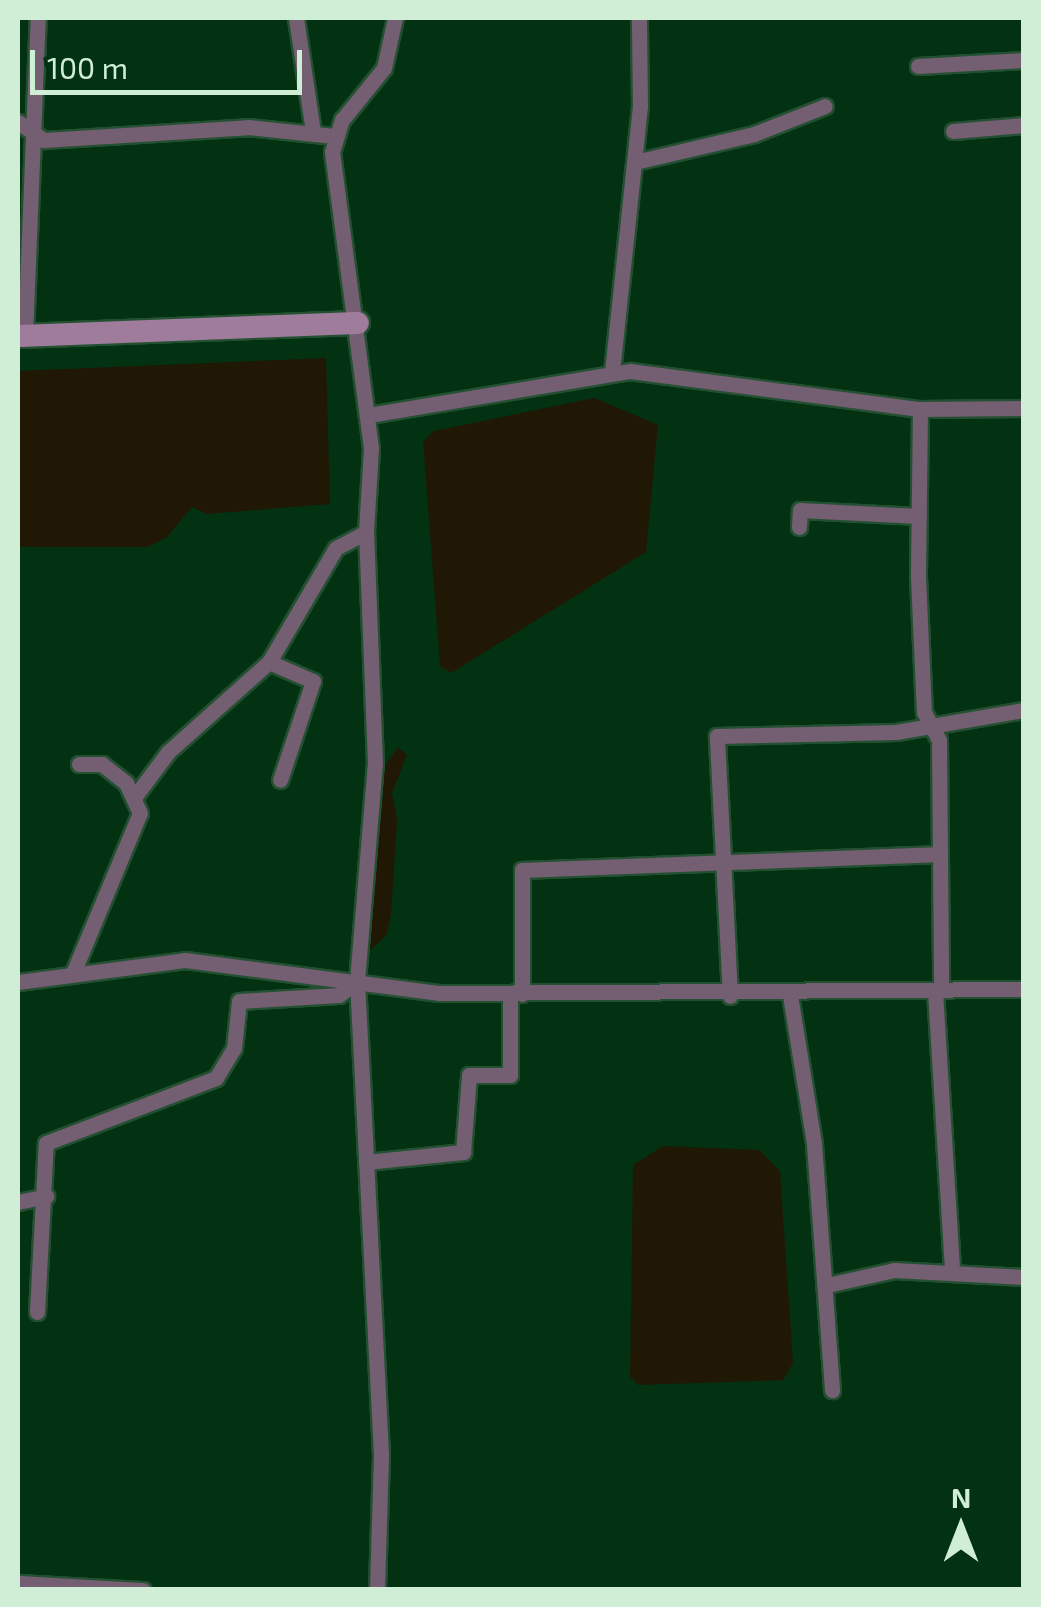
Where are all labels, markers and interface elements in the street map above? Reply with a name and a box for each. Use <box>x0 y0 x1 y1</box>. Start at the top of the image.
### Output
scale bar <box>35 30 308 92</box>
text: 100 m <box>47 49 128 85</box>
north arrow <box>911 1477 1011 1577</box>
text: N <box>951 1480 971 1514</box>

